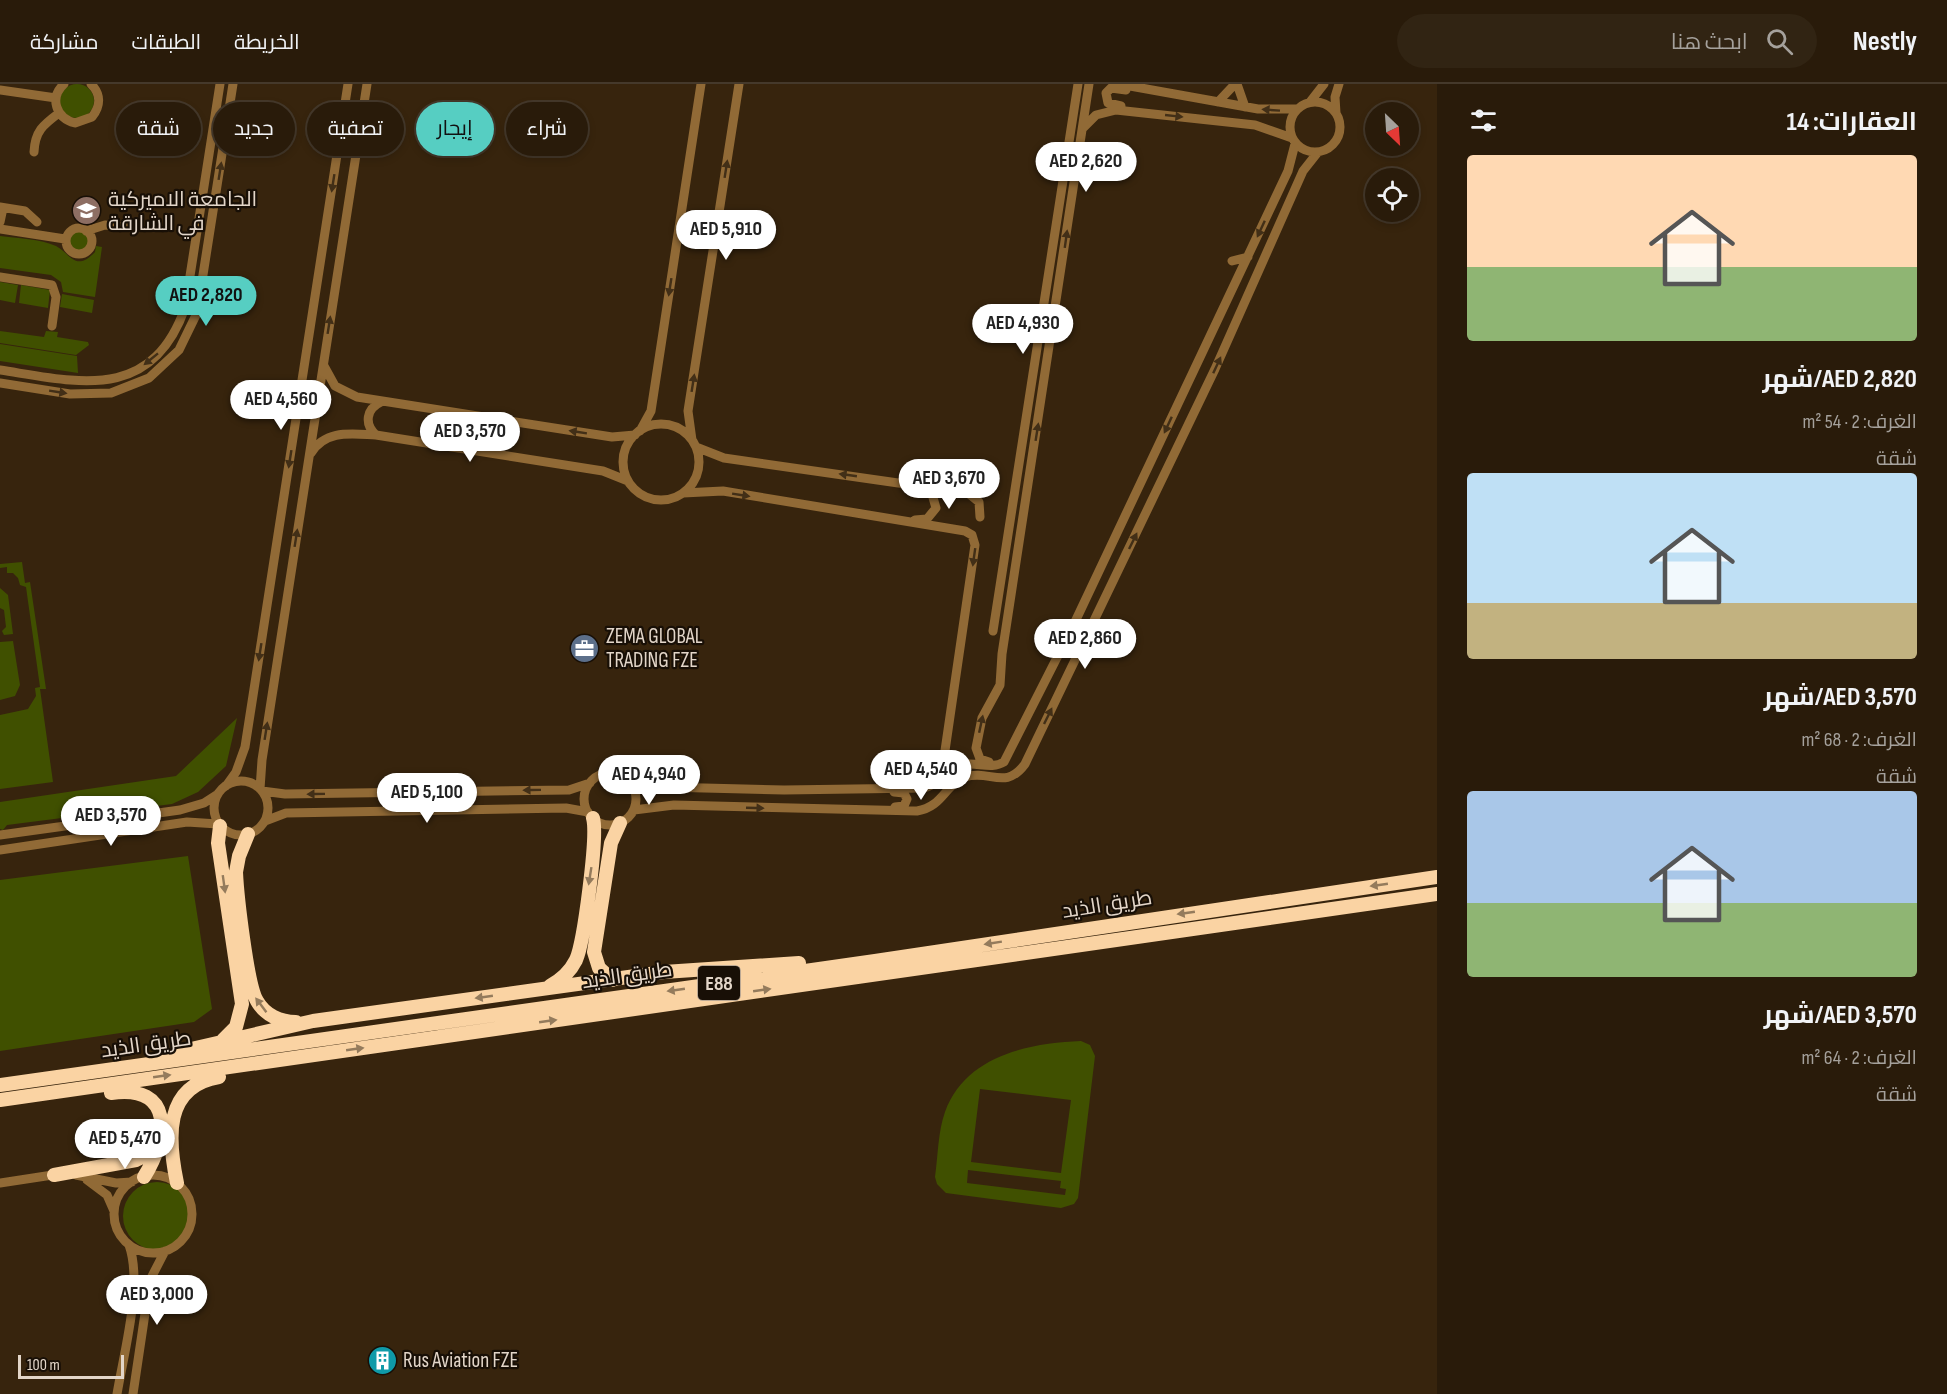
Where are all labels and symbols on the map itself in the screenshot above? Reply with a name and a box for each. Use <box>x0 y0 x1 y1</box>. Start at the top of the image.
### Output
north arrow <box>1365 102 1419 156</box>
one-way arrow <box>1261 105 1280 115</box>
one-way arrow <box>1165 112 1184 121</box>
pin: AED 2,620 <box>1017 142 1155 193</box>
one-way arrow <box>722 160 731 179</box>
one-way arrow <box>215 161 224 180</box>
one-way arrow <box>328 174 337 193</box>
place label: الجامعة الاميركية في الشارقة <box>108 187 257 239</box>
school or university icon: الجامعة الاميركية في الشارقة <box>71 195 103 227</box>
pin: AED 5,910 <box>657 210 795 261</box>
one-way arrow <box>1256 221 1265 238</box>
one-way arrow <box>1061 230 1070 249</box>
pin: AED 2,820 <box>137 276 275 327</box>
one-way arrow <box>665 278 674 297</box>
pin: AED 4,930 <box>954 304 1092 355</box>
one-way arrow <box>325 315 334 334</box>
one-way arrow <box>143 353 159 366</box>
one-way arrow <box>1212 355 1222 373</box>
one-way arrow <box>689 373 698 392</box>
pin: AED 4,560 <box>212 380 350 431</box>
one-way arrow <box>48 388 67 397</box>
pin: AED 3,570 <box>401 412 539 463</box>
one-way arrow <box>1164 416 1173 433</box>
one-way arrow <box>1032 422 1041 441</box>
one-way arrow <box>568 427 587 436</box>
one-way arrow <box>286 450 295 469</box>
pin: AED 3,670 <box>880 459 1018 510</box>
one-way arrow <box>838 471 857 480</box>
one-way arrow <box>731 490 750 499</box>
one-way arrow <box>292 529 301 548</box>
one-way arrow <box>1128 532 1137 549</box>
one-way arrow <box>969 547 978 566</box>
pin: AED 2,860 <box>1016 619 1154 670</box>
place label: ZEMA GLOBAL TRADING FZE <box>606 624 703 673</box>
office icon: ZEMA GLOBAL TRADING FZE <box>569 632 601 664</box>
one-way arrow <box>256 642 265 661</box>
one-way arrow <box>1044 708 1053 725</box>
one-way arrow <box>976 715 986 733</box>
one-way arrow <box>262 721 271 740</box>
pin: AED 4,540 <box>852 750 990 801</box>
pin: AED 4,940 <box>580 755 718 806</box>
pin: AED 5,100 <box>358 773 496 824</box>
one-way arrow <box>523 786 542 795</box>
one-way arrow <box>307 789 326 799</box>
pin: AED 3,570 <box>42 796 180 847</box>
one-way arrow <box>745 804 764 813</box>
one-way arrow <box>585 867 594 886</box>
one-way arrow <box>219 874 228 893</box>
one-way arrow <box>1369 881 1388 890</box>
street label: طريق الذيد <box>1060 885 1154 924</box>
one-way arrow <box>1176 908 1195 917</box>
one-way arrow <box>984 938 1003 947</box>
street label: طريق الذيد <box>580 957 674 994</box>
road number: E88 <box>698 966 740 1000</box>
one-way arrow <box>666 985 685 994</box>
one-way arrow <box>752 986 771 995</box>
one-way arrow <box>475 993 494 1002</box>
one-way arrow <box>255 997 267 1013</box>
one-way arrow <box>538 1016 557 1025</box>
street label: طريق الذيد <box>99 1026 193 1063</box>
one-way arrow <box>345 1044 364 1053</box>
one-way arrow <box>152 1072 171 1081</box>
pin: AED 5,470 <box>56 1119 194 1170</box>
pin: AED 3,000 <box>88 1275 226 1326</box>
building icon: Rus Aviation FZE <box>366 1344 398 1376</box>
place label: Rus Aviation FZE <box>403 1348 518 1373</box>
scale bar <box>18 1352 124 1380</box>

